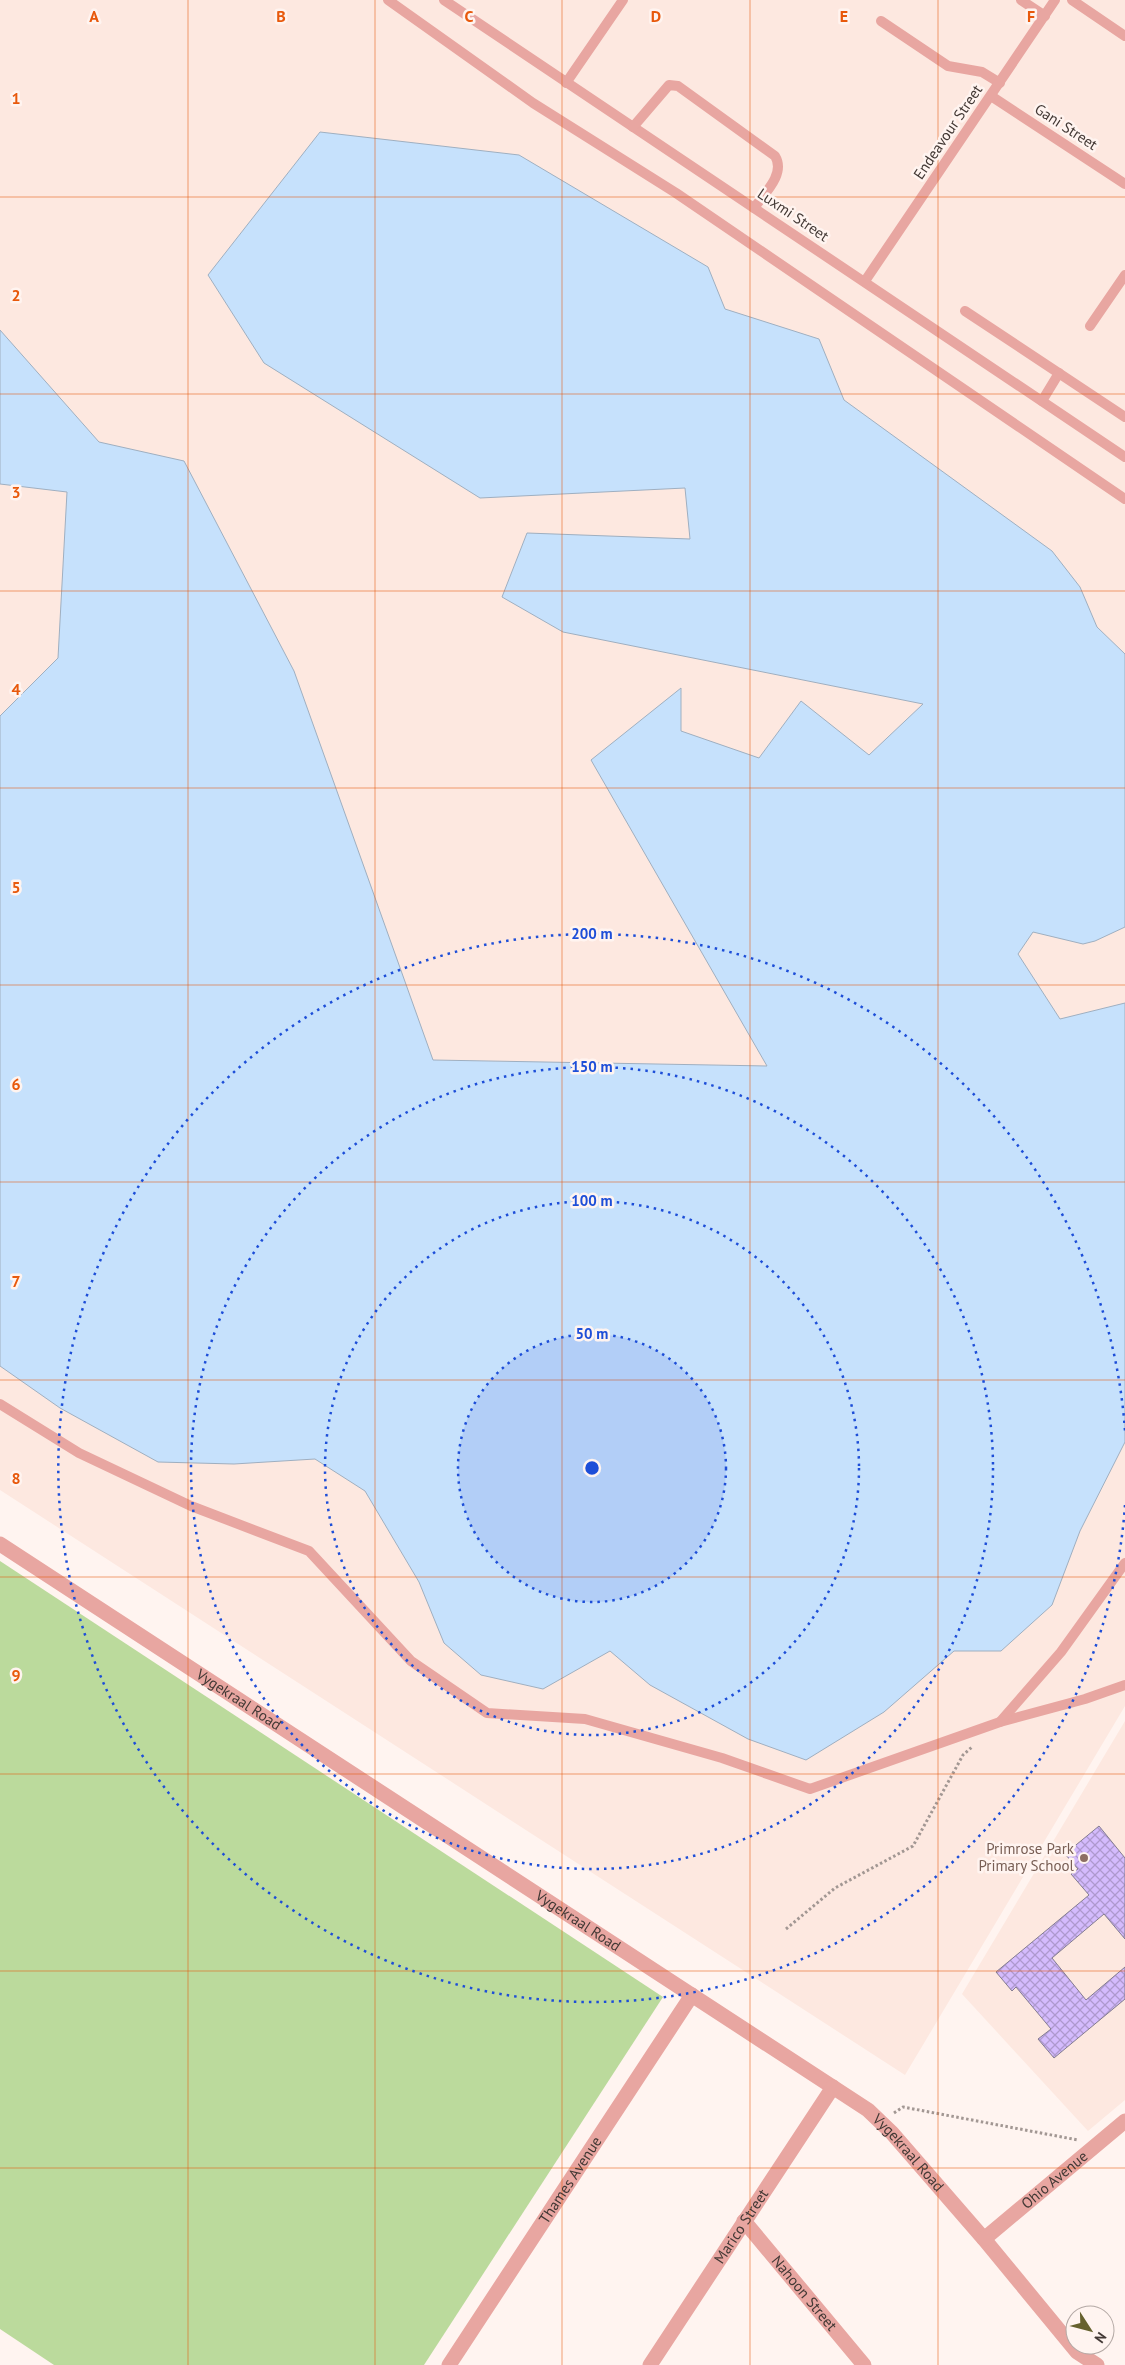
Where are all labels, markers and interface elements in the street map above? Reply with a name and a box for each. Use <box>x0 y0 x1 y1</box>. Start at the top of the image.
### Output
text: A <box>89 6 99 26</box>
text: B <box>276 6 286 26</box>
text: C <box>465 6 474 26</box>
text: D <box>651 6 661 26</box>
text: E <box>840 6 848 26</box>
text: F <box>1027 6 1035 26</box>
street label: Endeavour Street <box>909 81 986 183</box>
text: 1 <box>11 88 21 108</box>
street label: Gani Street <box>1031 99 1101 154</box>
street label: Luxmi Street <box>754 184 832 245</box>
text: 2 <box>11 285 21 305</box>
text: 3 <box>11 482 21 502</box>
text: 4 <box>11 679 21 699</box>
text: 5 <box>11 877 21 897</box>
text: 200 m <box>571 924 613 943</box>
text: 150 m <box>571 1057 613 1076</box>
text: 6 <box>11 1074 21 1094</box>
text: 100 m <box>571 1191 613 1210</box>
text: 7 <box>11 1271 21 1291</box>
text: 50 m <box>576 1324 608 1343</box>
centre of rings <box>583 1459 601 1477</box>
text: 8 <box>11 1468 21 1488</box>
street label: Vygekraal Road <box>192 1664 285 1734</box>
text: 9 <box>11 1665 21 1685</box>
place label: Primrose Park Primary School <box>978 1839 1075 1875</box>
marker: Primrose Park Primary School <box>1078 1852 1090 1864</box>
street label: Vygekraal Road <box>531 1885 625 1955</box>
street label: Vygekraal Road <box>868 2109 948 2195</box>
street label: Thames Avenue <box>534 2133 605 2227</box>
street label: Ohio Avenue <box>1017 2146 1091 2213</box>
street label: Marico Street <box>709 2185 772 2267</box>
street label: Nahoon Street <box>768 2251 841 2334</box>
north arrow <box>1065 2305 1115 2355</box>
text: N <box>1091 2329 1111 2347</box>

